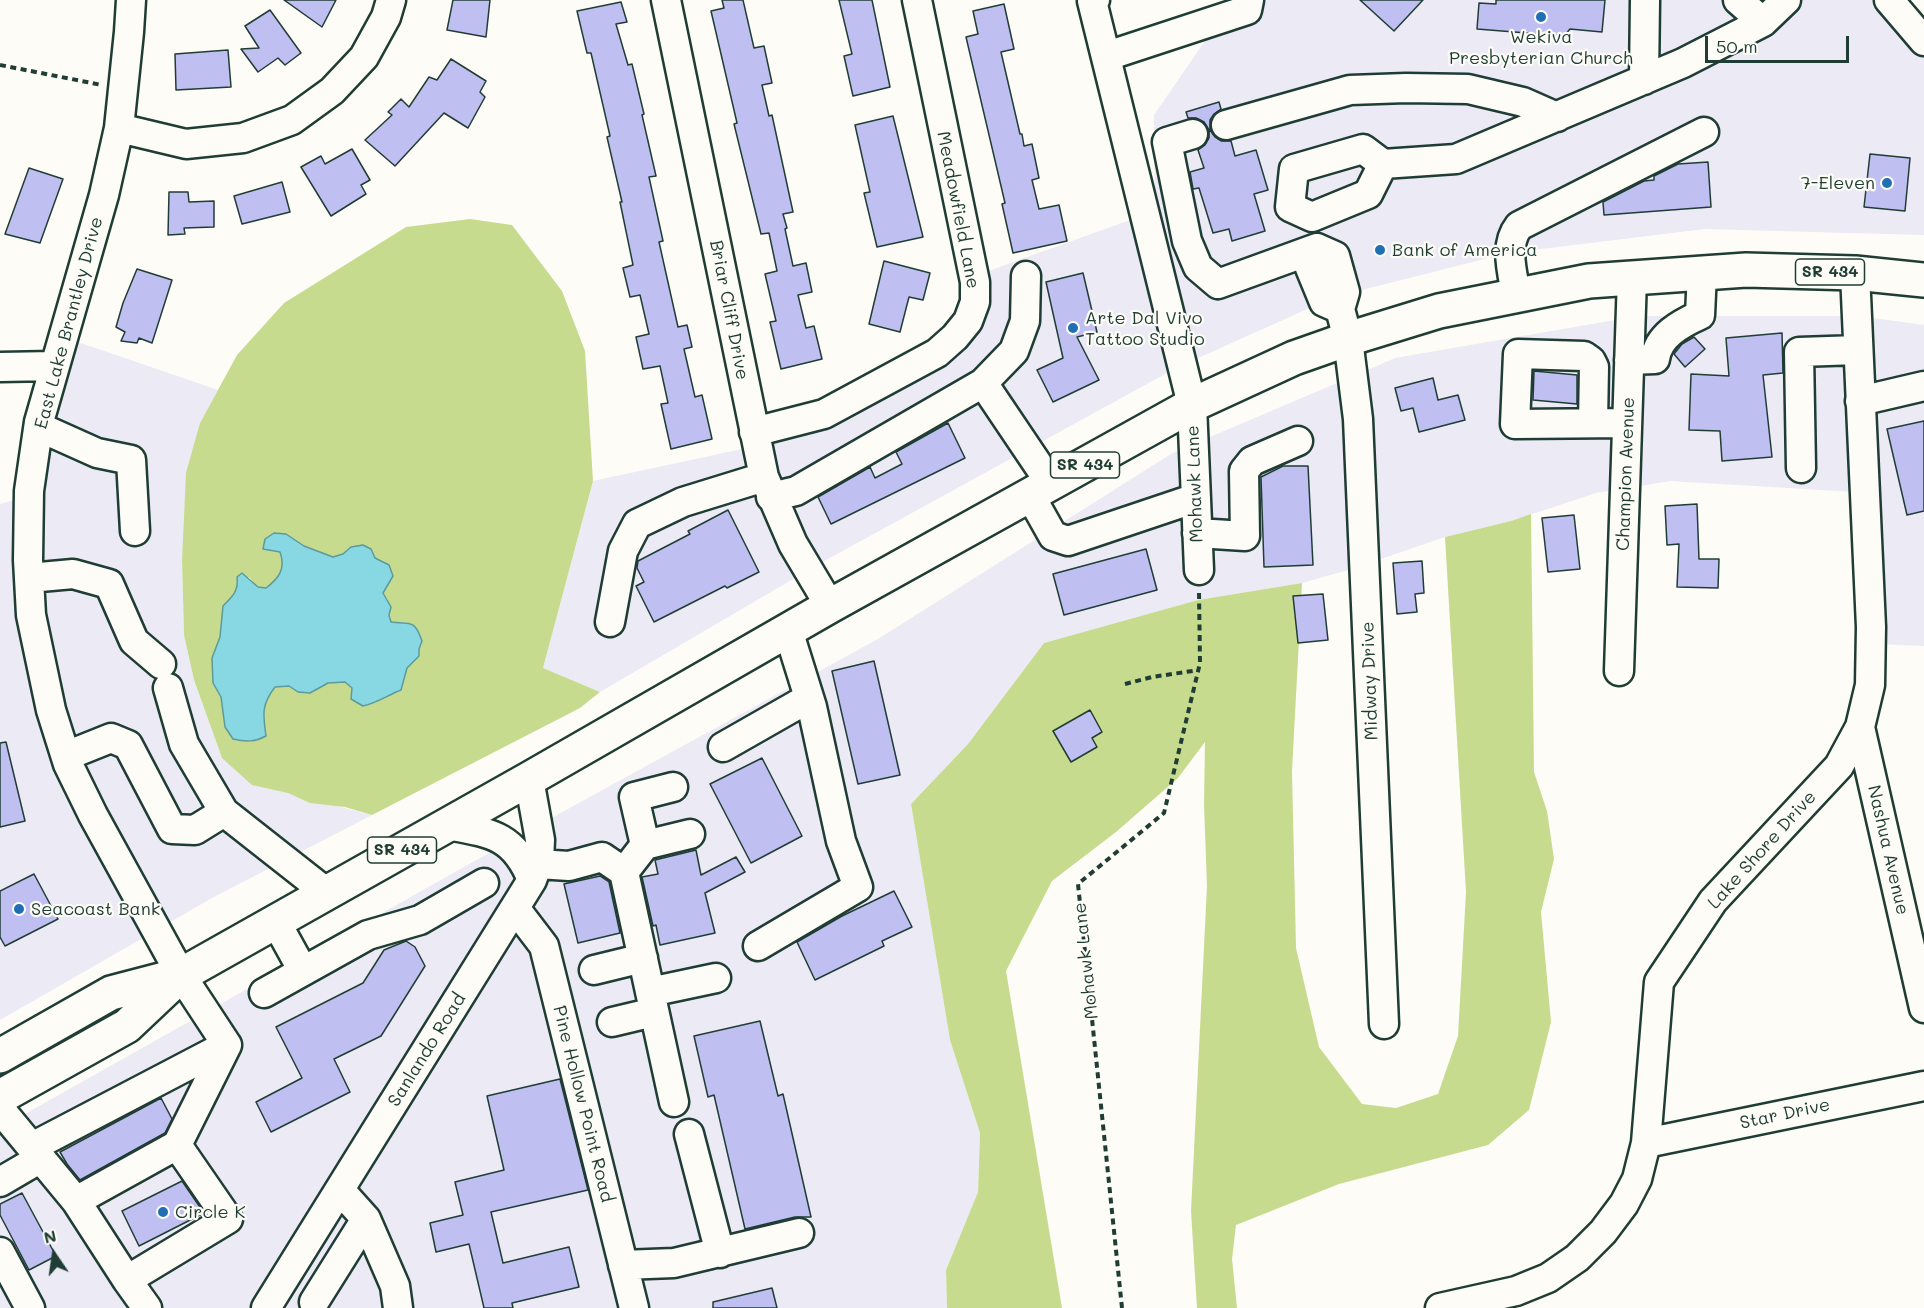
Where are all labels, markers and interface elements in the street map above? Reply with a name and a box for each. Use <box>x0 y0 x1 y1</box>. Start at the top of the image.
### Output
marker: Wekiva Presbyterian Church <box>1534 10 1548 24</box>
scale bar <box>1708 24 1852 62</box>
place label: Wekiva Presbyterian Church <box>1449 26 1633 68</box>
text: 50 m <box>1716 34 1758 58</box>
street label: Meadowfield Lane <box>932 129 984 291</box>
place label: 7-Eleven <box>1801 172 1875 194</box>
marker: 7-Eleven <box>1880 176 1894 190</box>
street label: East Lake Brantley Drive <box>30 215 108 431</box>
street label: Briar Cliff Drive <box>705 238 753 382</box>
place label: Bank of America <box>1392 239 1537 261</box>
marker: Bank of America <box>1373 243 1387 257</box>
road number: SR 434 <box>1796 259 1864 285</box>
place label: Arte Dal Vivo Tattoo Studio <box>1085 307 1205 350</box>
marker: Arte Dal Vivo Tattoo Studio <box>1066 321 1080 335</box>
street label: Champion Avenue <box>1613 397 1639 551</box>
street label: Mohawk Lane <box>1182 425 1208 543</box>
road number: SR 434 <box>1050 452 1120 478</box>
street label: Midway Drive <box>1357 621 1383 741</box>
street label: Nashua Avenue <box>1863 783 1913 917</box>
street label: Lake Shore Drive <box>1703 786 1821 914</box>
road number: SR 434 <box>368 837 436 863</box>
place label: Seacoast Bank <box>31 898 160 920</box>
street label: Mohawk Lane <box>1069 901 1103 1021</box>
marker: Seacoast Bank <box>12 902 26 916</box>
street label: Sanlando Road <box>383 989 471 1111</box>
street label: Pine Hollow Point Road <box>548 1003 618 1205</box>
street label: Star Drive <box>1738 1094 1832 1134</box>
place label: Circle K <box>175 1201 245 1223</box>
marker: Circle K <box>156 1205 170 1219</box>
north arrow <box>24 1224 84 1284</box>
text: N <box>42 1224 58 1248</box>

